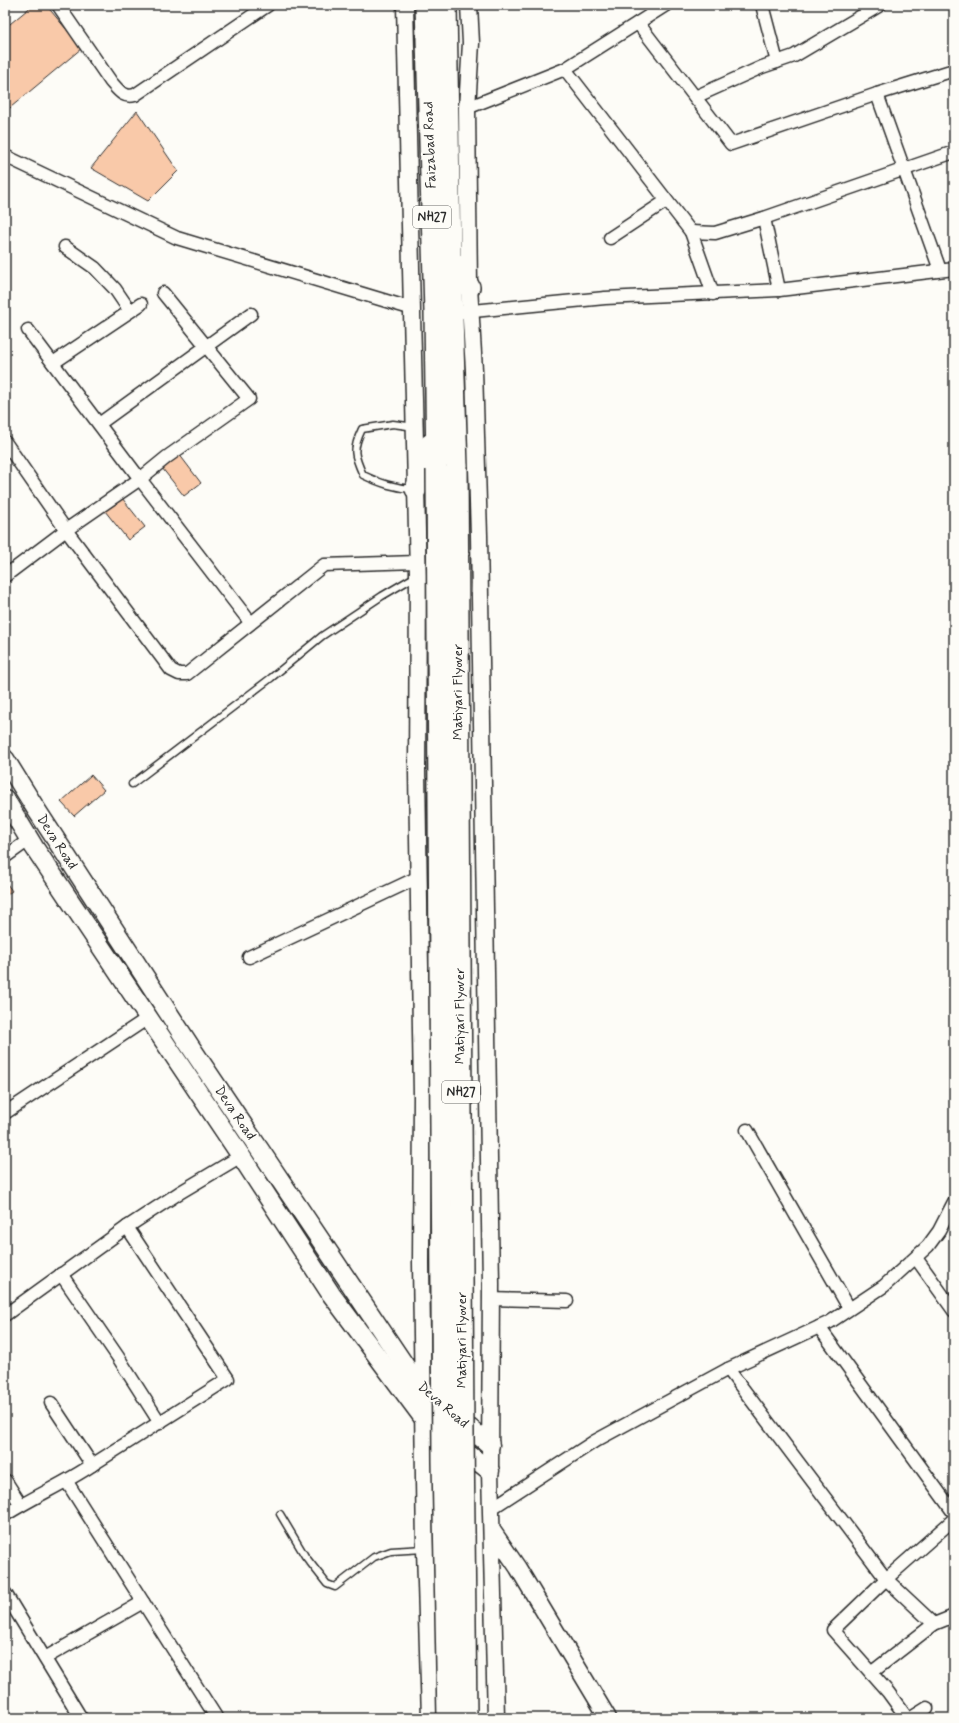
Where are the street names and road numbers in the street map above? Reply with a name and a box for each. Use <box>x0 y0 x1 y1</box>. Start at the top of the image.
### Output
street label: Faizabad Road <box>419 101 441 189</box>
road number: NH27 <box>413 206 451 228</box>
street label: Matiyari Flyover <box>449 644 467 740</box>
street label: Deva Road <box>33 811 81 873</box>
street label: Matiyari Flyover <box>451 968 469 1064</box>
road number: NH27 <box>442 1081 480 1103</box>
street label: Deva Road <box>210 1082 260 1144</box>
street label: Matiyari Flyover <box>453 1292 471 1388</box>
street label: Deva Road <box>414 1378 472 1432</box>

